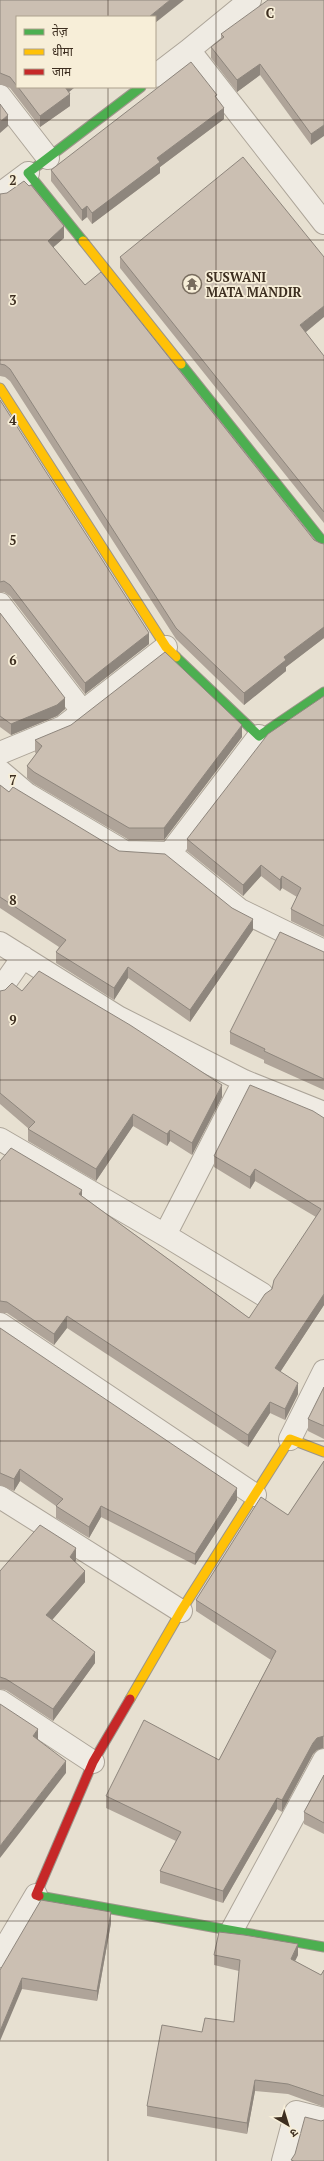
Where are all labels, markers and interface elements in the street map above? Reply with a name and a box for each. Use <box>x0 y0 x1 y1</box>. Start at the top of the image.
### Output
text: C <box>266 4 274 22</box>
legend <box>16 16 156 88</box>
text: तेज़ <box>52 24 69 39</box>
text: धीमा <box>52 44 74 59</box>
text: जाम <box>52 64 72 79</box>
text: 2 <box>9 171 17 189</box>
place label: SUSWANI MATA MANDIR <box>206 268 302 301</box>
temple icon: SUSWANI MATA MANDIR <box>181 273 203 295</box>
text: 3 <box>9 291 17 309</box>
text: 4 <box>9 411 17 429</box>
text: 5 <box>9 531 17 549</box>
text: 6 <box>9 651 17 669</box>
text: 7 <box>9 771 17 789</box>
text: 8 <box>9 891 17 909</box>
text: 9 <box>9 1011 17 1029</box>
north arrow <box>268 2105 308 2145</box>
text: उ <box>287 2125 301 2141</box>

